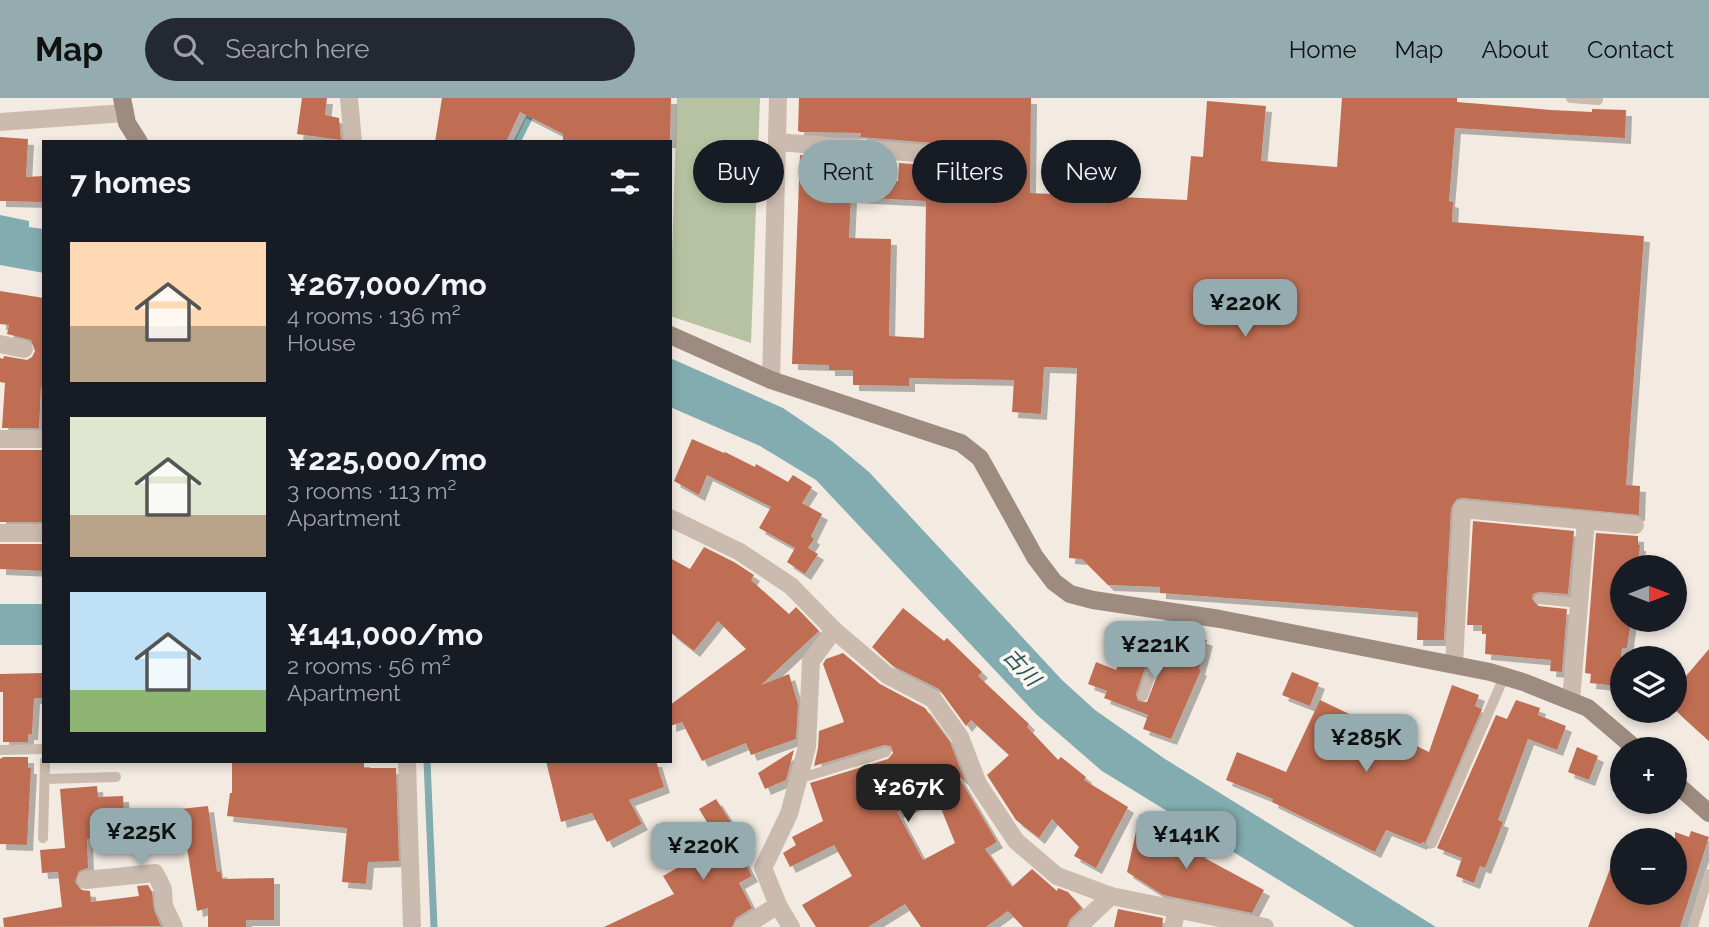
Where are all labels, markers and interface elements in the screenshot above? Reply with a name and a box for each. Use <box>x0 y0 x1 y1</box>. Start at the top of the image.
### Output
search box <box>145 18 635 81</box>
text: Map <box>35 30 103 69</box>
icon: search <box>169 30 207 68</box>
text: Search here <box>225 34 370 64</box>
text: Home <box>1289 35 1357 64</box>
text: Map <box>1395 35 1443 64</box>
text: About <box>1481 35 1549 64</box>
text: Contact <box>1587 35 1674 64</box>
chip: Buy <box>693 140 784 203</box>
chip: Rent <box>798 140 898 203</box>
chip: Filters <box>912 140 1027 203</box>
chip: New <box>1041 140 1141 203</box>
icon: filters <box>606 163 644 201</box>
text: 7 homes <box>70 165 191 200</box>
text: ¥267,000/mo <box>287 267 487 302</box>
icon: home <box>126 270 210 354</box>
pin: ¥220K <box>1196 280 1294 339</box>
text: ¥220K <box>1209 288 1281 315</box>
text: 4 rooms · 136 m² <box>287 302 461 329</box>
text: House <box>287 329 356 356</box>
text: ¥225,000/mo <box>287 442 487 477</box>
icon: home <box>126 445 210 529</box>
text: 3 rooms · 113 m² <box>287 477 456 504</box>
text: Apartment <box>287 504 401 531</box>
north arrow <box>1610 555 1687 632</box>
map controls <box>1610 555 1687 905</box>
text: ¥141,000/mo <box>287 617 483 652</box>
icon: home <box>126 620 210 704</box>
pin: ¥221K <box>1106 622 1204 681</box>
text: ¥221K <box>1120 630 1190 657</box>
water label: 古川 <box>999 643 1047 692</box>
button: layers <box>1610 646 1687 723</box>
text: 2 rooms · 56 m² <box>287 652 451 679</box>
text: Apartment <box>287 679 401 706</box>
pin: ¥285K <box>1317 714 1415 774</box>
text: ¥285K <box>1330 723 1402 750</box>
button: + <box>1610 737 1687 814</box>
pin: ¥267K <box>859 764 957 824</box>
text: ¥267K <box>872 773 944 800</box>
pin: ¥225K <box>92 808 190 868</box>
pin: ¥141K <box>1137 812 1235 871</box>
text: ¥225K <box>106 817 176 844</box>
text: ¥141K <box>1152 820 1220 847</box>
pin: ¥220K <box>654 822 752 882</box>
button: − <box>1610 828 1687 905</box>
text: ¥220K <box>667 831 739 858</box>

